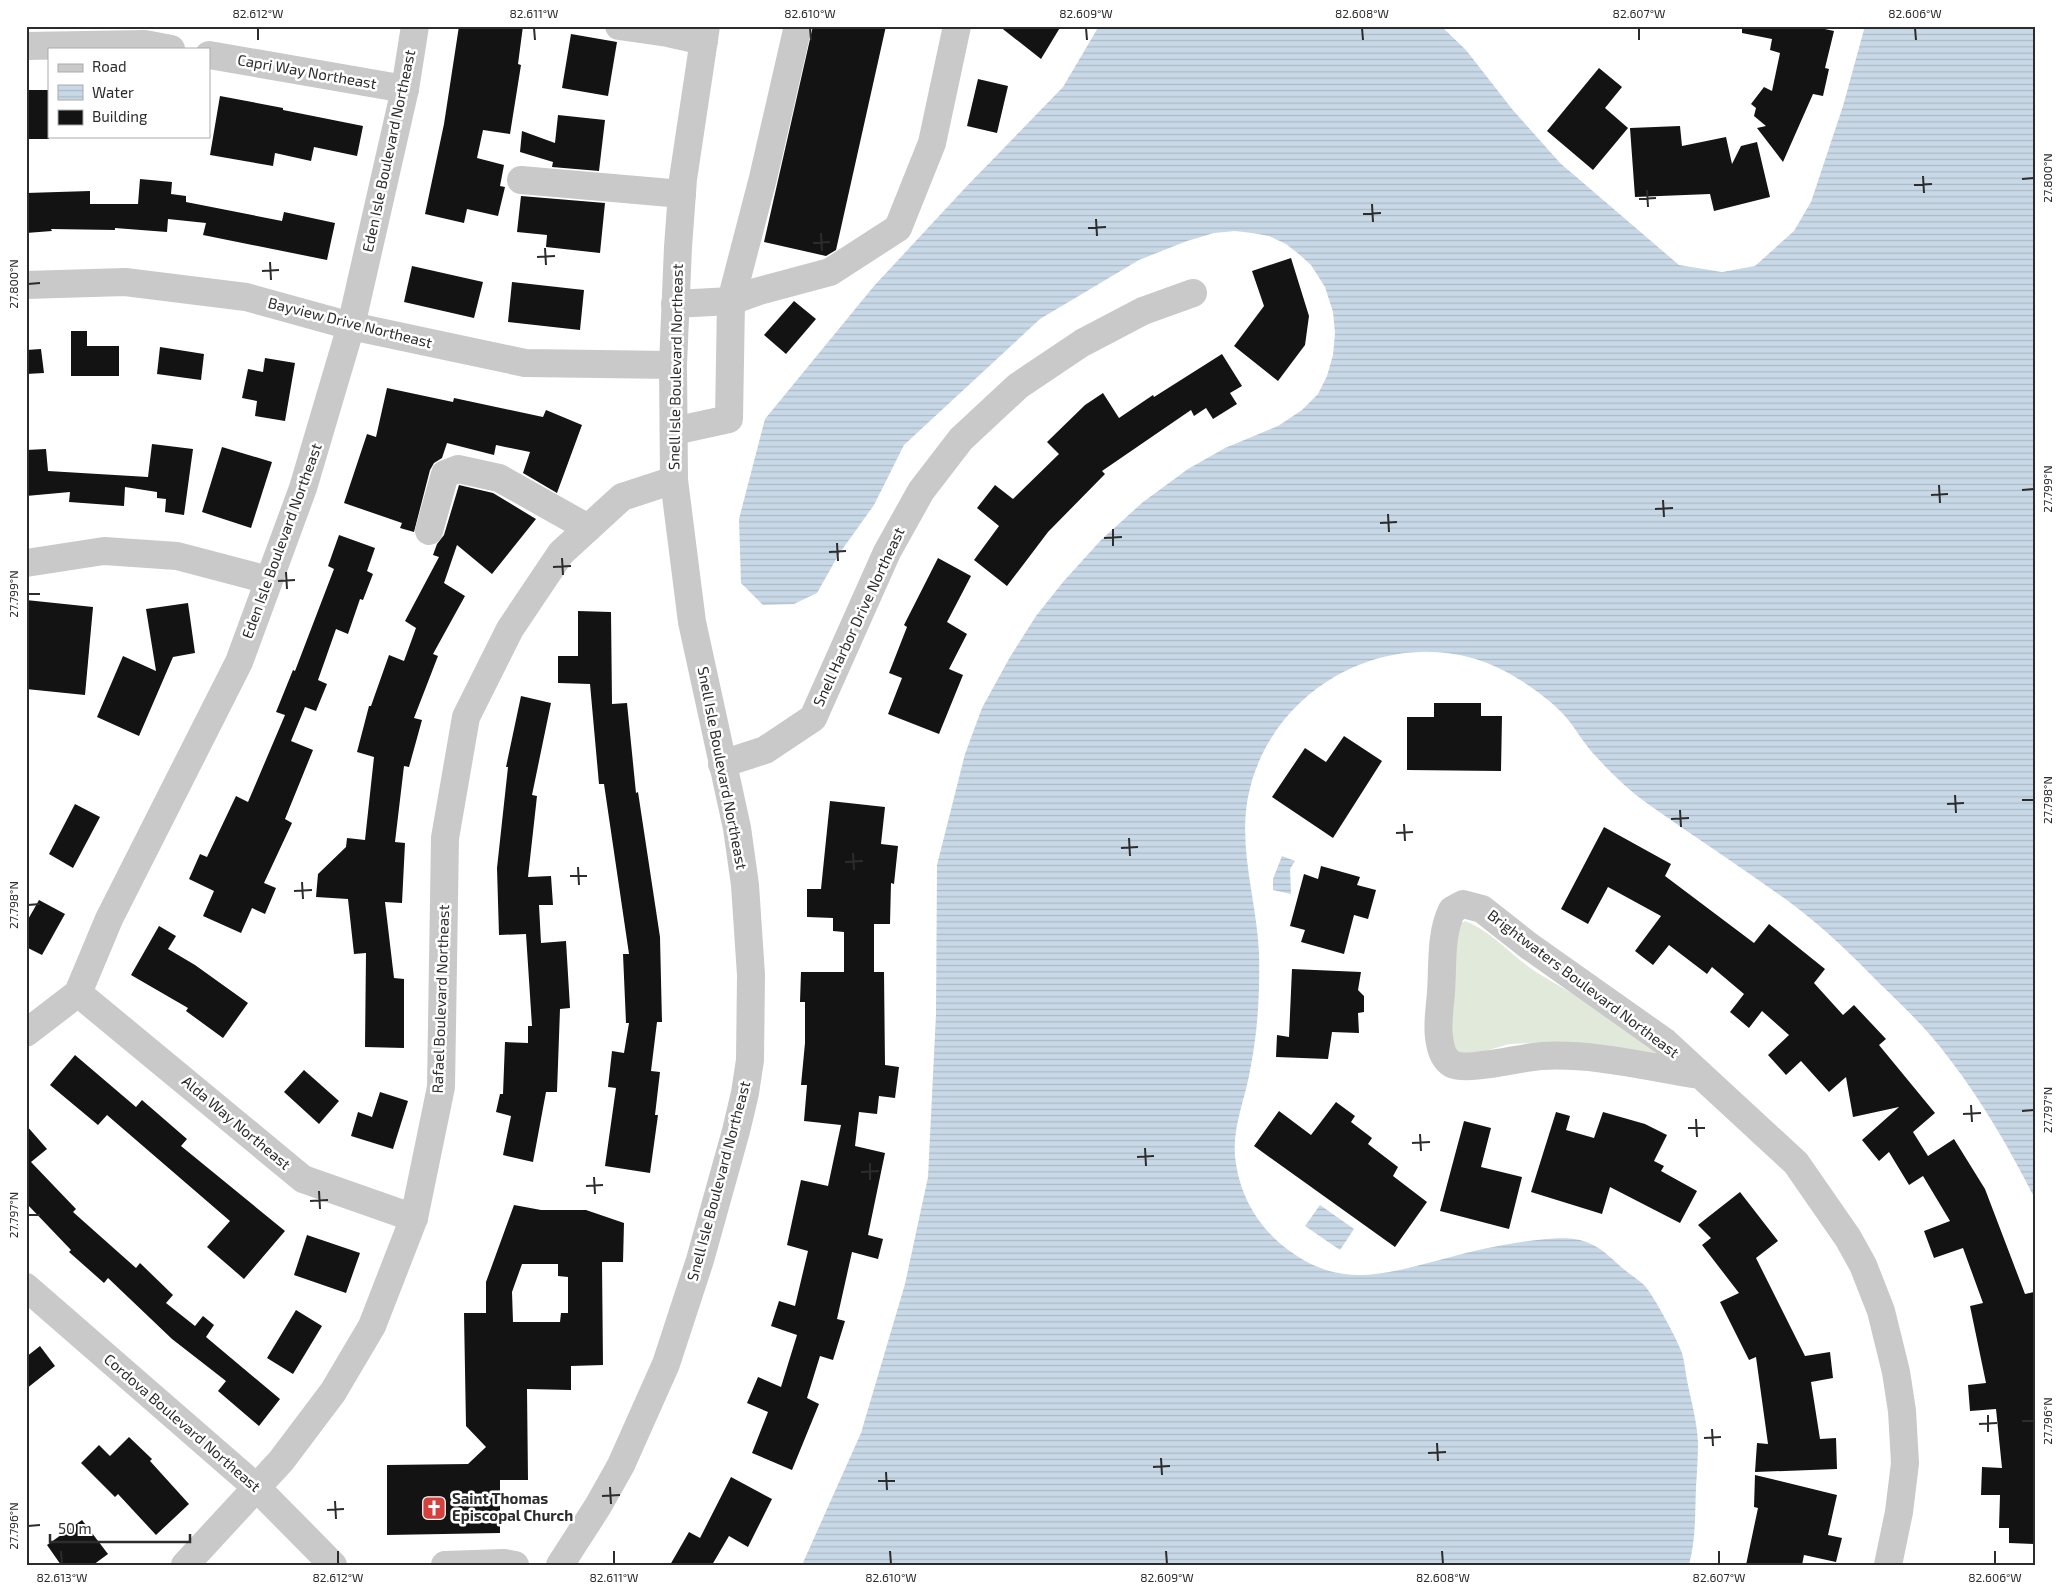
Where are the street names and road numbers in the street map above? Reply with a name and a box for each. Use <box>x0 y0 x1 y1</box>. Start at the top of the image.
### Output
street label: Eden Isle Boulevard Northeast <box>358 48 418 254</box>
street label: Capri Way Northeast <box>236 50 378 92</box>
street label: Snell Isle Boulevard Northeast <box>664 263 686 470</box>
street label: Bayview Drive Northeast <box>266 293 435 351</box>
street label: Eden Isle Boulevard Northeast <box>237 440 325 641</box>
street label: Snell Harbor Drive Northeast <box>809 524 908 709</box>
street label: Snell Isle Boulevard Northeast <box>694 665 752 871</box>
street label: Rafael Boulevard Northeast <box>428 904 452 1094</box>
street label: Brightwaters Boulevard Northeast <box>1484 905 1683 1061</box>
street label: Alda Way Northeast <box>179 1072 295 1173</box>
street label: Snell Isle Boulevard Northeast <box>683 1078 754 1283</box>
street label: Cordova Boulevard Northeast <box>101 1349 265 1495</box>

